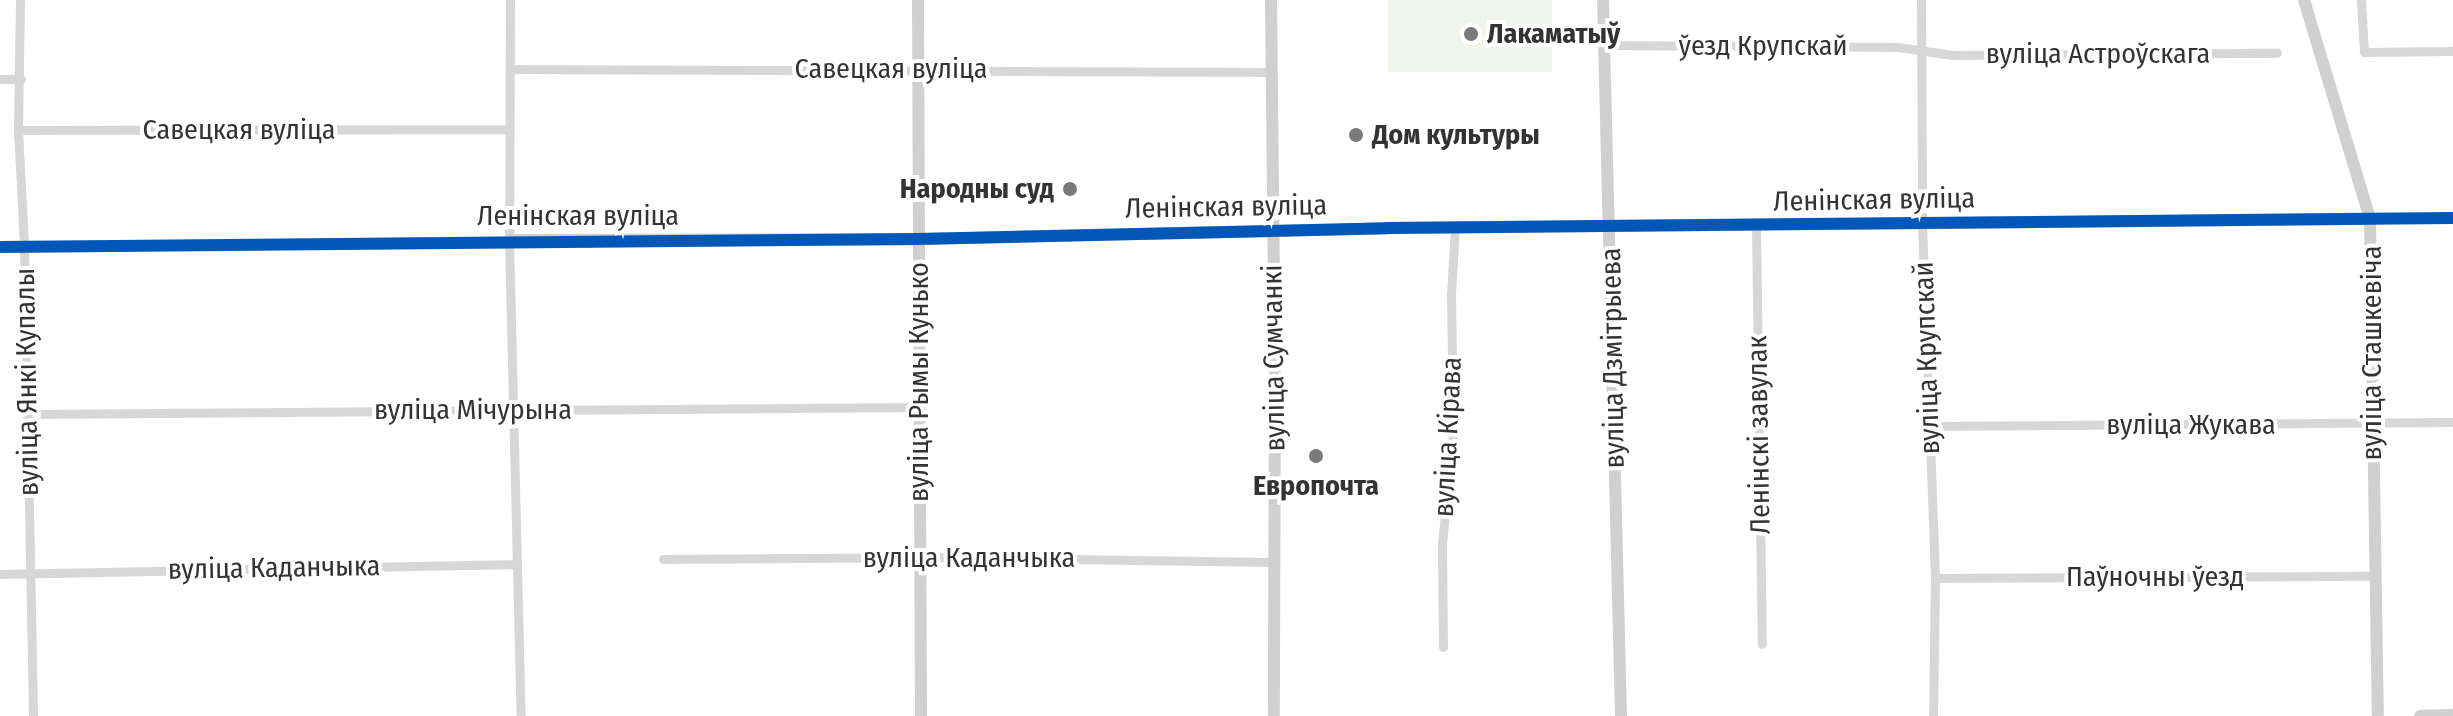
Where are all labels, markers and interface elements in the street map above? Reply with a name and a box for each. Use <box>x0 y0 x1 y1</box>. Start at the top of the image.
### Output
place label: Лакаматыў <box>1487 17 1620 51</box>
marker: Лакаматыў <box>1462 25 1480 43</box>
street label: ўезд Крупскай <box>1679 29 1847 63</box>
street label: вуліца Астроўскага <box>1986 37 2210 71</box>
street label: Савецкая вуліца <box>794 52 988 86</box>
street label: Савецкая вуліца <box>142 113 336 147</box>
place label: Дом культуры <box>1372 118 1540 152</box>
marker: Дом культуры <box>1347 126 1365 144</box>
place label: Народны суд <box>900 172 1054 206</box>
marker: Народны суд <box>1061 180 1079 198</box>
street label: Ленінская вуліца <box>1773 181 1975 219</box>
street label: Ленінская вуліца <box>1125 188 1327 226</box>
street label: Ленінская вуліца <box>477 199 679 233</box>
street label: вуліца Сташкевіча <box>2355 246 2389 460</box>
street label: вуліца Дзмітрыева <box>1594 247 1632 469</box>
street label: вуліца Крупскай <box>1907 261 1947 455</box>
street label: вуліца Рымы Кунько <box>902 262 936 502</box>
street label: вуліца Сумчанкі <box>1256 264 1292 452</box>
street label: вуліца Янкі Купалы <box>8 268 46 496</box>
street label: Ленінскі завулак <box>1740 335 1778 535</box>
street label: вуліца Кірава <box>1427 356 1469 518</box>
street label: вуліца Мічурына <box>374 393 572 427</box>
street label: вуліца Жукава <box>2106 408 2276 442</box>
marker: Европочта <box>1307 447 1325 465</box>
place label: Европочта <box>1253 469 1379 503</box>
street label: вуліца Каданчыка <box>863 541 1075 575</box>
street label: вуліца Каданчыка <box>167 549 381 587</box>
street label: Паўночны ўезд <box>2066 560 2244 594</box>

